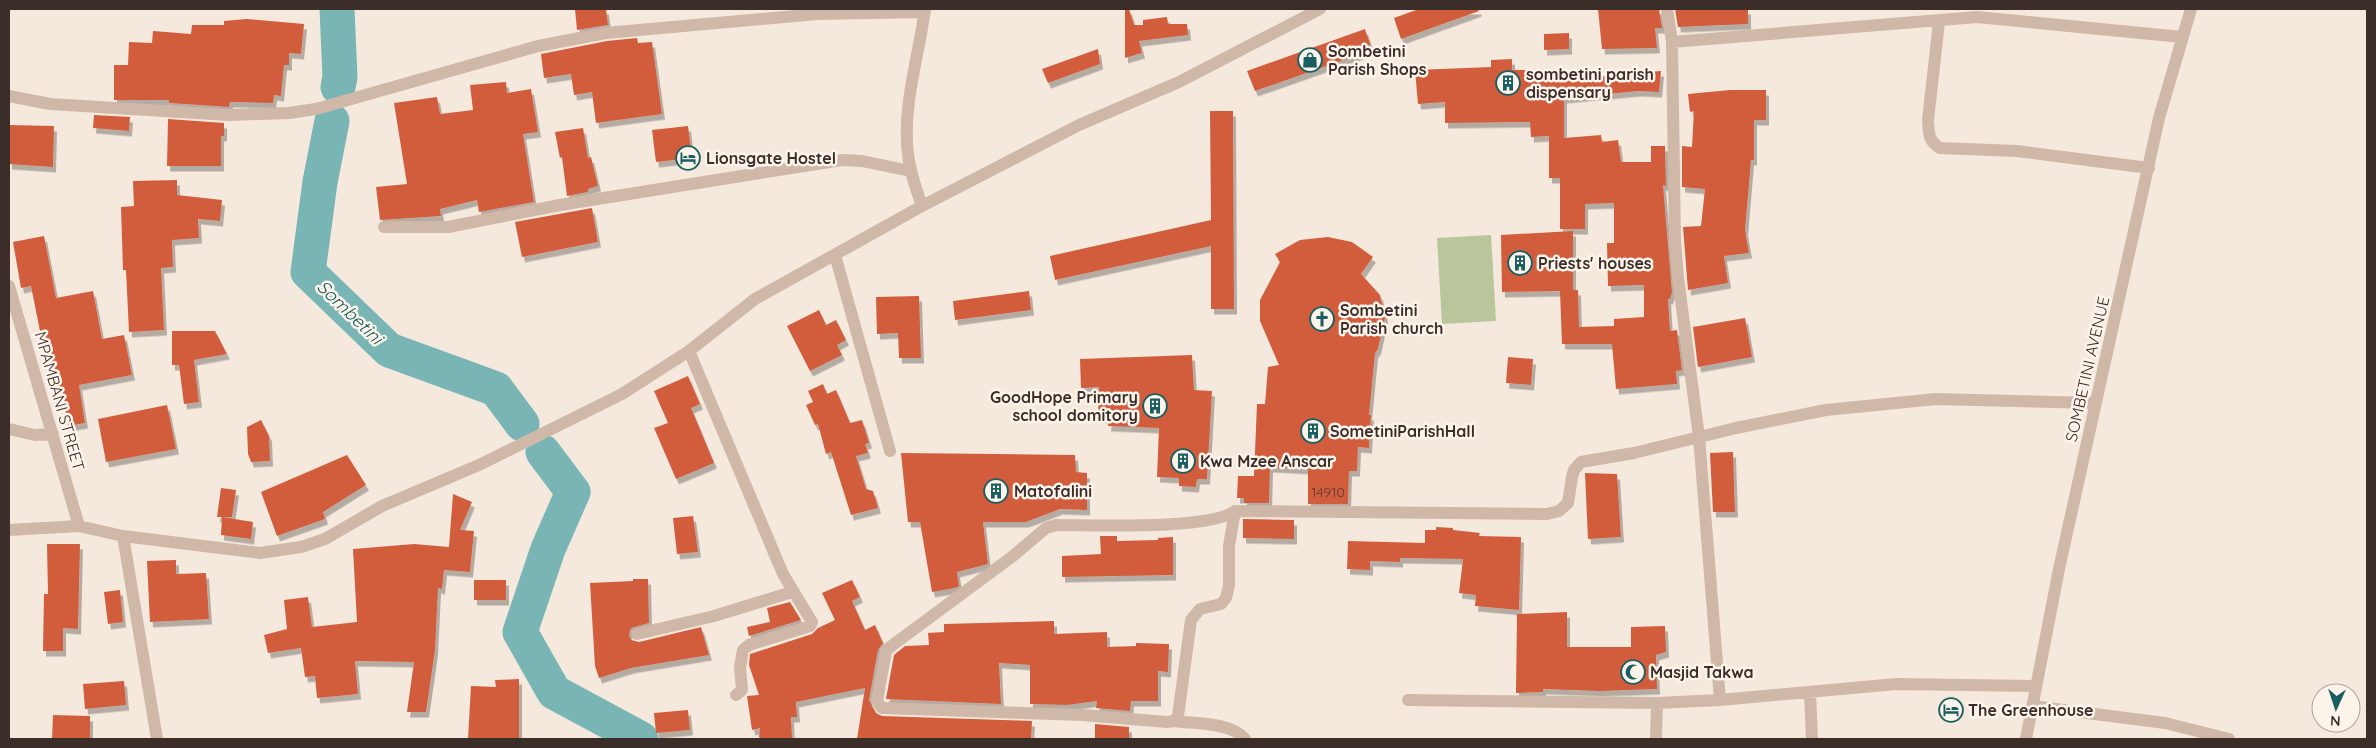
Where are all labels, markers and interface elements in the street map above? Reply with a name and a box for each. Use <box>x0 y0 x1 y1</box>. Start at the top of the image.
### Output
place label: Sombetini Parish Shops <box>1328 41 1427 79</box>
shop icon: Sombetini Parish Shops <box>1297 47 1323 73</box>
place label: sombetini parish dispensary <box>1526 64 1654 102</box>
building icon: sombetini parish dispensary <box>1495 70 1521 96</box>
hotel icon: Lionsgate Hostel <box>675 145 701 171</box>
place label: Lionsgate Hostel <box>706 148 836 168</box>
building icon: Priests' houses <box>1507 250 1533 276</box>
place label: Priests' houses <box>1538 253 1652 273</box>
water label: Sombetini <box>312 275 389 350</box>
street label: SOMBETINI AVENUE <box>2061 294 2113 444</box>
place label: Sombetini Parish church <box>1340 300 1443 338</box>
church icon: Sombetini Parish church <box>1309 306 1335 332</box>
street label: MPAMBANI STREET <box>31 329 90 473</box>
place label: GoodHope Primary school domitory <box>990 387 1138 425</box>
building icon: GoodHope Primary school domitory <box>1142 393 1168 419</box>
building icon: SometiniParishHall <box>1300 418 1326 444</box>
place label: SometiniParishHall <box>1330 421 1475 441</box>
building icon: Kwa Mzee Anscar <box>1170 448 1196 474</box>
place label: Kwa Mzee Anscar <box>1200 451 1334 471</box>
building icon: Matofalini <box>983 478 1009 504</box>
place label: Matofalini <box>1014 481 1092 501</box>
house number: 14910 <box>1311 483 1345 501</box>
mosque icon: Masjid Takwa <box>1620 659 1646 685</box>
place label: Masjid Takwa <box>1650 662 1754 682</box>
north arrow <box>2311 683 2361 733</box>
hotel icon: The Greenhouse <box>1938 697 1964 723</box>
place label: The Greenhouse <box>1968 700 2093 720</box>
text: N <box>2330 712 2341 730</box>

